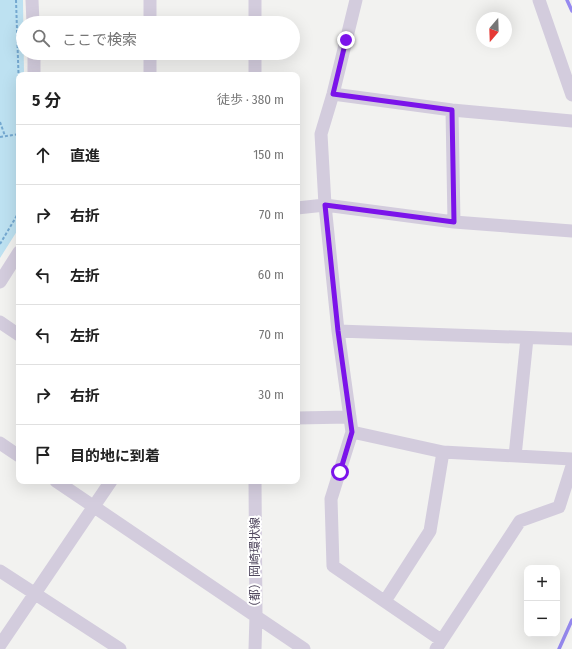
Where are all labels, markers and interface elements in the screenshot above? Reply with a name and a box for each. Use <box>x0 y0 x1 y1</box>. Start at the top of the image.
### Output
north arrow <box>476 12 512 48</box>
search box <box>16 16 300 60</box>
icon: search <box>30 27 52 49</box>
text: ここで検索 <box>62 31 137 49</box>
route end <box>337 31 355 49</box>
text: 5 分 <box>32 90 61 111</box>
text: 徒歩 · 380 m <box>217 92 284 107</box>
icon: ahead <box>32 144 54 166</box>
text: 直進 <box>70 147 100 165</box>
text: 150 m <box>253 147 284 162</box>
icon: right <box>32 204 54 226</box>
text: 右折 <box>70 207 100 225</box>
text: 70 m <box>259 207 284 222</box>
icon: left <box>32 264 54 286</box>
text: 左折 <box>70 267 100 285</box>
text: 60 m <box>258 267 284 282</box>
icon: left <box>32 324 54 346</box>
text: 左折 <box>70 327 100 345</box>
text: 70 m <box>259 327 284 342</box>
icon: right <box>32 384 54 406</box>
text: 右折 <box>70 387 100 405</box>
text: 30 m <box>258 387 284 402</box>
icon: arrive <box>32 444 54 466</box>
text: 目的地に到着 <box>70 447 160 465</box>
route start <box>331 463 349 481</box>
street label: （都）岡崎環状線 <box>248 517 262 613</box>
map controls <box>524 565 560 637</box>
button: + <box>524 565 560 601</box>
button: − <box>524 601 560 637</box>

